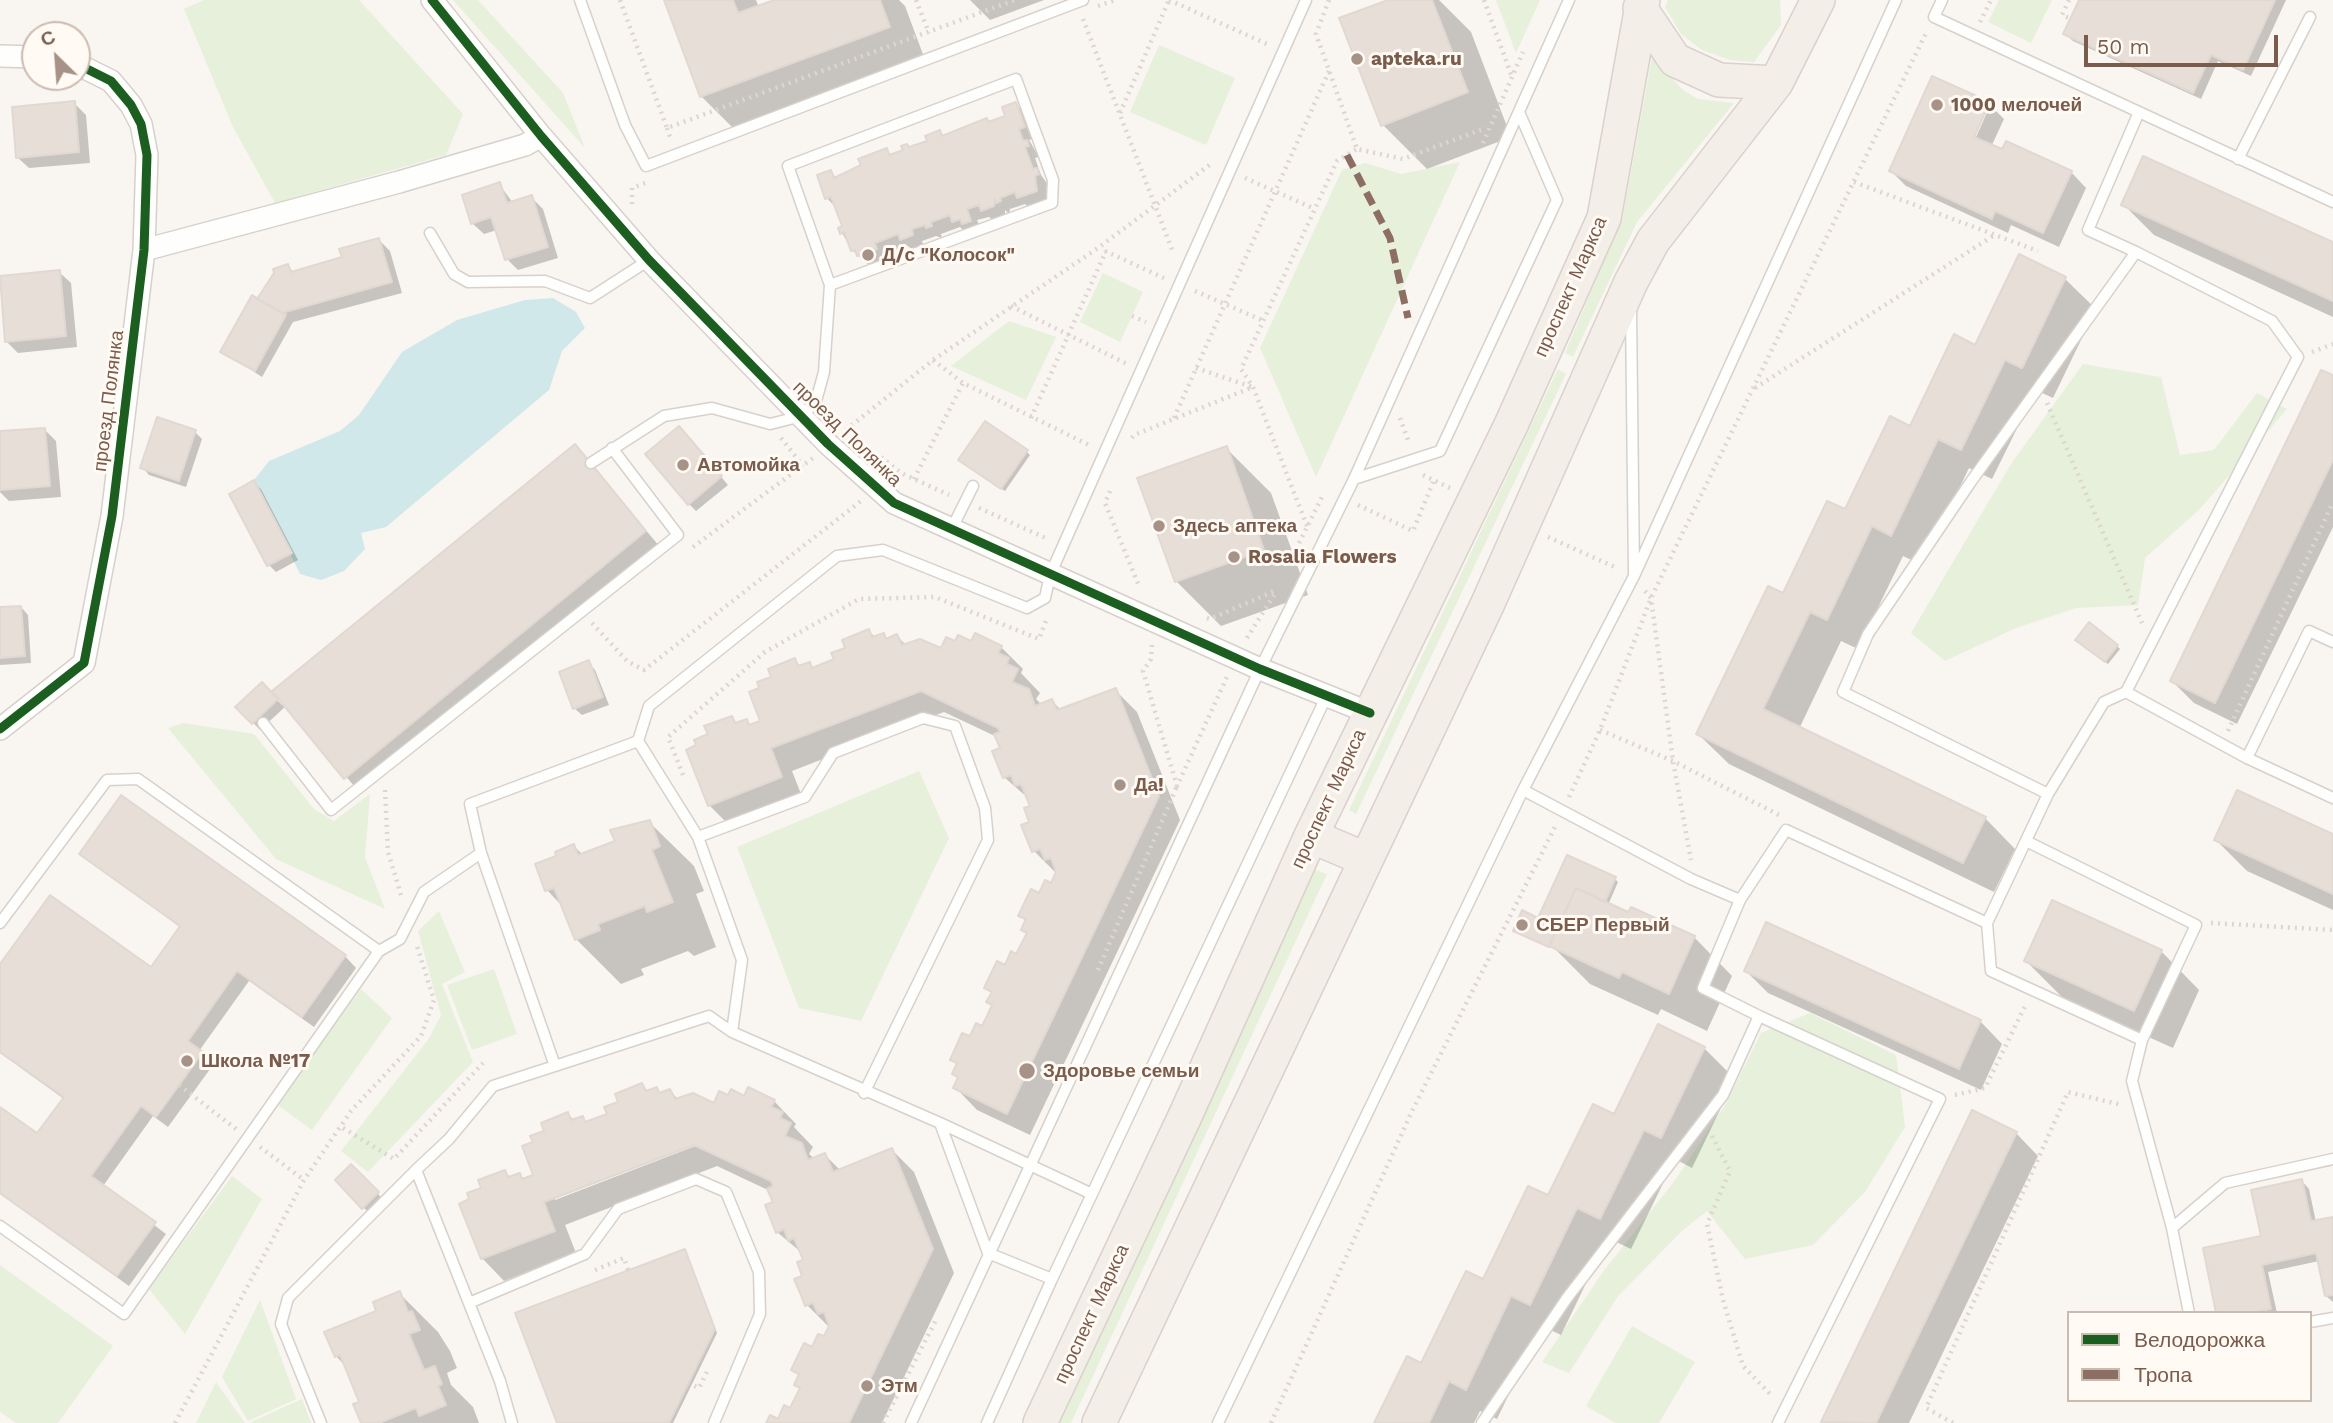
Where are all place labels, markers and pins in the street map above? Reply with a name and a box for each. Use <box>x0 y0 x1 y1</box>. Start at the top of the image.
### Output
place label: apteka.ru <box>1371 48 1462 70</box>
marker: apteka.ru <box>1349 51 1365 67</box>
place label: 1000 мелочей <box>1951 94 2082 116</box>
marker: 1000 мелочей <box>1929 97 1945 113</box>
place label: Д/с "Колосок" <box>882 244 1015 266</box>
marker: Д/с "Колосок" <box>860 247 876 263</box>
place label: Автомойка <box>697 454 800 476</box>
marker: Автомойка <box>675 457 691 473</box>
place label: Здесь аптека <box>1173 515 1297 537</box>
marker: Здесь аптека <box>1151 518 1167 534</box>
place label: Rosalia Flowers <box>1248 546 1397 568</box>
marker: Rosalia Flowers <box>1226 549 1242 565</box>
place label: Да! <box>1134 774 1164 796</box>
marker: Да! <box>1112 777 1128 793</box>
place label: СБЕР Первый <box>1536 914 1670 936</box>
marker: СБЕР Первый <box>1514 917 1530 933</box>
place label: Школа №17 <box>201 1050 310 1072</box>
marker: Школа №17 <box>179 1053 195 1069</box>
place label: Здоровье семьи <box>1043 1060 1199 1082</box>
marker: Здоровье семьи <box>1017 1061 1037 1081</box>
place label: Этм <box>881 1375 918 1397</box>
marker: Этм <box>859 1378 875 1394</box>

